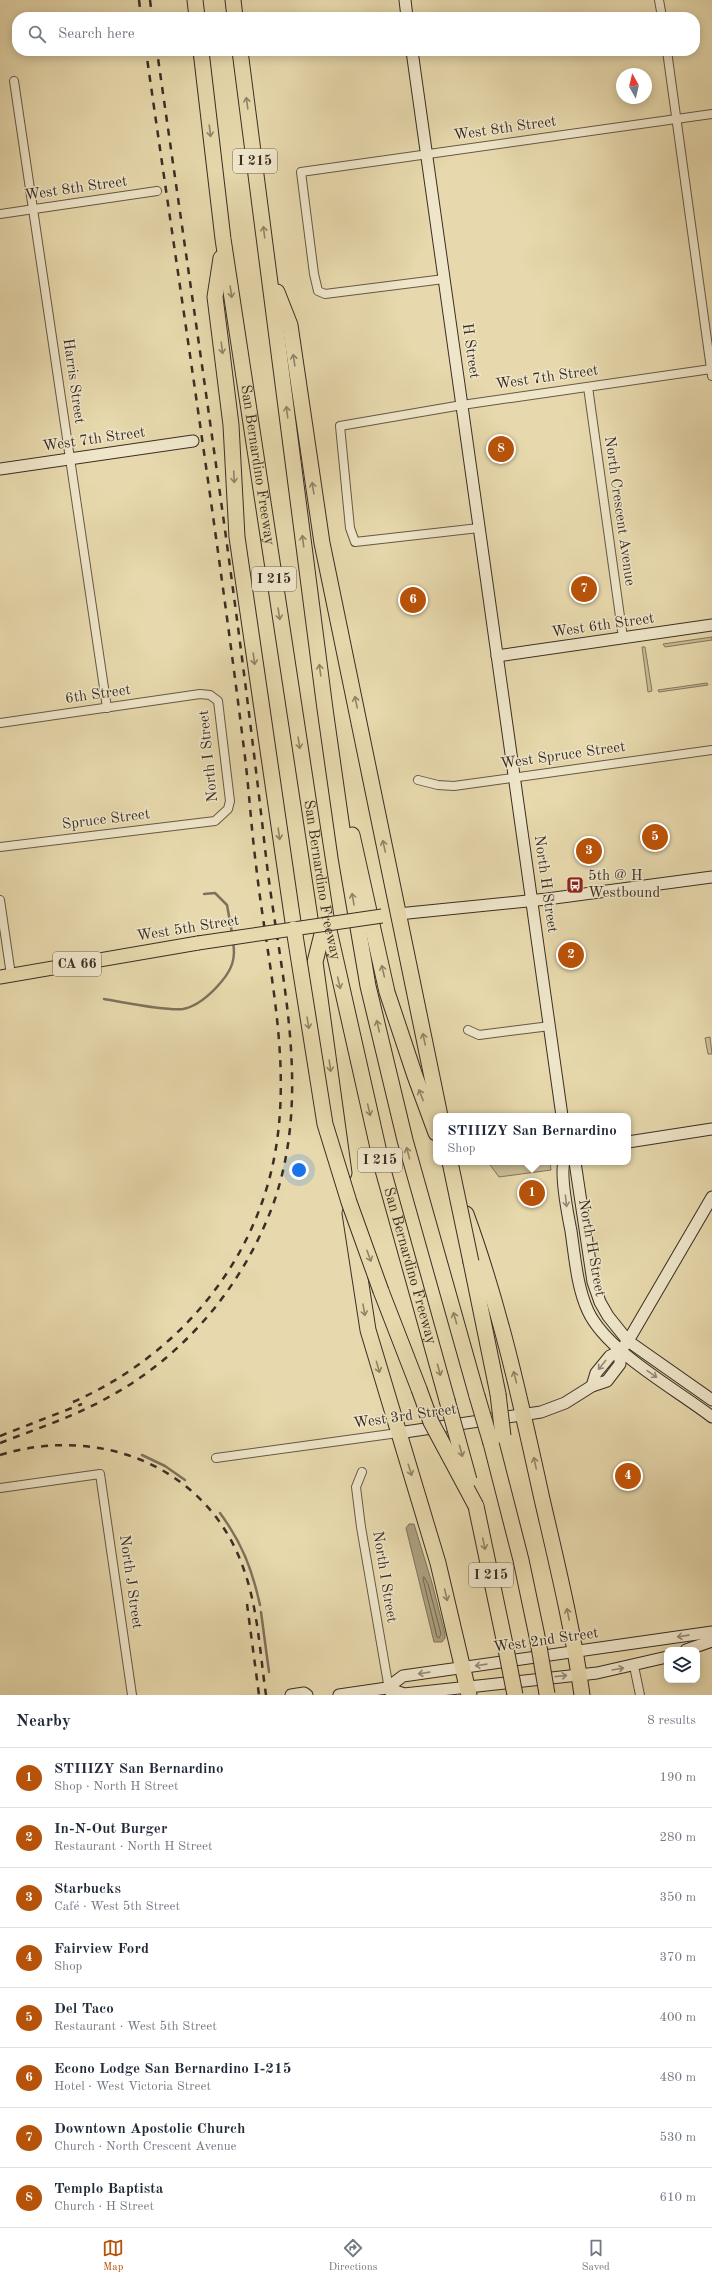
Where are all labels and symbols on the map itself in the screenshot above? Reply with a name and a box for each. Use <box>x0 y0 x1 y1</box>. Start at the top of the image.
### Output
north arrow <box>616 68 652 104</box>
one-way arrow <box>243 97 251 110</box>
street label: West 8th Street <box>453 114 557 144</box>
one-way arrow <box>206 124 214 137</box>
road number: I 215 <box>233 149 277 173</box>
street label: West 8th Street <box>24 174 128 204</box>
one-way arrow <box>260 226 268 239</box>
one-way arrow <box>227 285 235 298</box>
street label: H Street <box>459 322 481 380</box>
street label: Harris Street <box>60 337 86 425</box>
one-way arrow <box>218 341 225 354</box>
one-way arrow <box>291 354 298 367</box>
street label: West 7th Street <box>495 363 599 393</box>
street label: San Bernardino Freeway <box>238 384 277 546</box>
one-way arrow <box>283 406 290 419</box>
street label: West 7th Street <box>42 425 146 455</box>
pin: 8 <box>488 434 514 464</box>
street label: North Crescent Avenue <box>601 435 637 587</box>
one-way arrow <box>230 470 238 483</box>
one-way arrow <box>309 482 317 495</box>
one-way arrow <box>299 535 307 548</box>
road number: I 215 <box>252 567 296 591</box>
pin: 7 <box>571 574 597 604</box>
pin: 6 <box>400 585 426 615</box>
one-way arrow <box>275 607 283 620</box>
street label: West 6th Street <box>551 611 655 641</box>
one-way arrow <box>250 652 258 665</box>
one-way arrow <box>316 664 324 677</box>
street label: 6th Street <box>64 683 132 707</box>
one-way arrow <box>351 696 359 709</box>
street label: North I Street <box>197 709 221 803</box>
one-way arrow <box>295 736 303 749</box>
street label: West Spruce Street <box>500 740 626 772</box>
street label: San Bernardino Freeway <box>301 799 343 962</box>
street label: Spruce Street <box>61 807 151 833</box>
pin: 5 <box>642 822 668 852</box>
one-way arrow <box>275 827 283 840</box>
street label: North H Street <box>531 834 559 934</box>
pin: 3 <box>576 836 602 866</box>
one-way arrow <box>380 839 388 852</box>
place label: 5th @ H Westbound <box>588 869 660 901</box>
bus stop icon: 5th @ H Westbound <box>565 875 585 895</box>
one-way arrow <box>349 893 357 906</box>
street label: West 5th Street <box>136 913 240 945</box>
pin: 2 <box>558 940 584 970</box>
road number: CA 66 <box>53 952 101 976</box>
one-way arrow <box>378 964 386 977</box>
one-way arrow <box>336 976 344 989</box>
one-way arrow <box>304 1016 312 1029</box>
one-way arrow <box>374 1020 381 1033</box>
one-way arrow <box>419 1033 427 1046</box>
one-way arrow <box>326 1059 334 1072</box>
one-way arrow <box>417 1089 425 1101</box>
one-way arrow <box>365 1103 373 1116</box>
one-way arrow <box>404 1147 411 1160</box>
road number: I 215 <box>358 1148 402 1172</box>
your location <box>289 1160 309 1180</box>
pin: 1 <box>519 1178 545 1208</box>
street label: San Bernardino Freeway <box>381 1186 439 1346</box>
one-way arrow <box>563 1194 570 1207</box>
street label: North H Street <box>575 1198 607 1298</box>
one-way arrow <box>365 1250 373 1262</box>
one-way arrow <box>360 1303 368 1316</box>
one-way arrow <box>451 1312 458 1325</box>
one-way arrow <box>375 1360 382 1373</box>
one-way arrow <box>598 1360 607 1371</box>
one-way arrow <box>436 1363 443 1376</box>
one-way arrow <box>647 1370 658 1378</box>
one-way arrow <box>511 1371 518 1384</box>
street label: West 3rd Street <box>352 1402 458 1432</box>
one-way arrow <box>458 1444 465 1457</box>
one-way arrow <box>530 1457 538 1470</box>
pin: 4 <box>615 1461 641 1491</box>
one-way arrow <box>407 1463 414 1476</box>
street label: North I Street <box>369 1530 399 1624</box>
street label: North J Street <box>116 1534 144 1630</box>
one-way arrow <box>481 1537 489 1550</box>
road number: I 215 <box>469 1563 513 1587</box>
one-way arrow <box>442 1588 450 1601</box>
one-way arrow <box>563 1607 571 1620</box>
street label: West 2nd Street <box>492 1626 600 1656</box>
one-way arrow <box>677 1632 690 1640</box>
one-way arrow <box>475 1661 488 1669</box>
one-way arrow <box>611 1665 624 1673</box>
one-way arrow <box>418 1669 431 1677</box>
one-way arrow <box>555 1672 568 1679</box>

